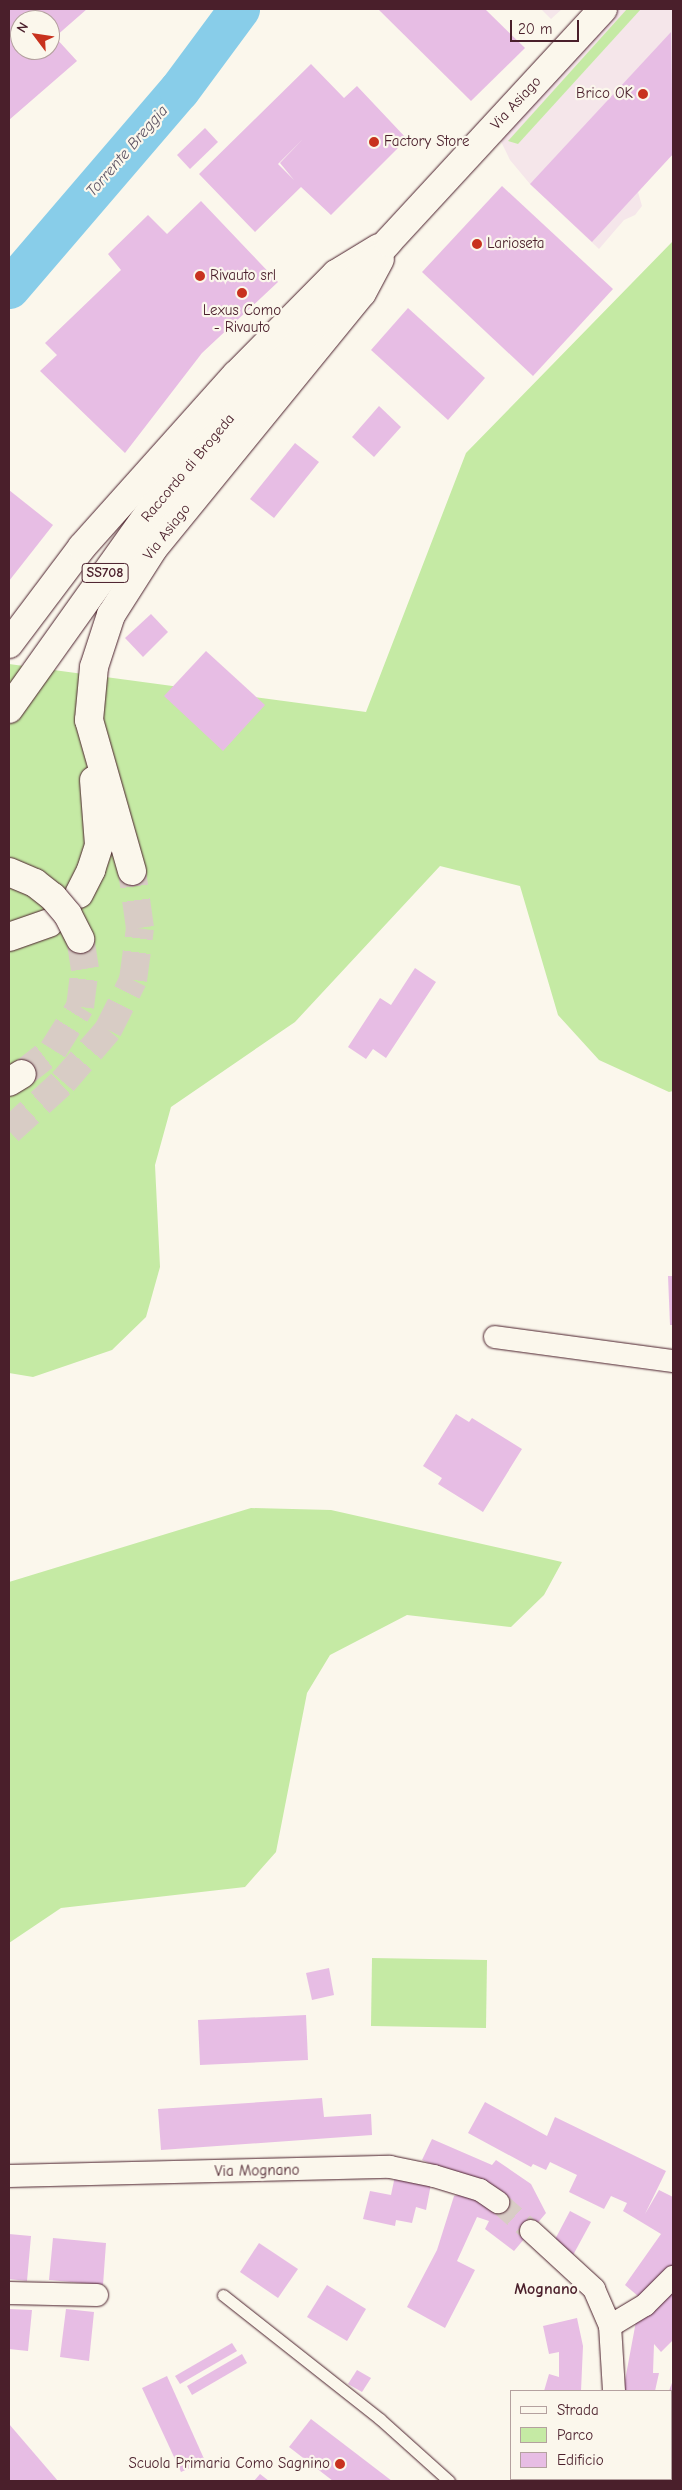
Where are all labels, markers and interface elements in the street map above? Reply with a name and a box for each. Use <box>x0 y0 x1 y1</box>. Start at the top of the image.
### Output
north arrow <box>10 10 60 60</box>
scale bar <box>512 10 581 42</box>
text: N <box>13 19 32 36</box>
text: 20 m <box>518 20 552 38</box>
street label: Via Asiago <box>487 73 545 133</box>
place label: Brico OK <box>576 85 633 103</box>
marker: Brico OK <box>637 88 649 100</box>
water label: Torrente Breggia <box>82 101 172 201</box>
place label: Factory Store <box>384 133 469 151</box>
marker: Factory Store <box>368 136 380 148</box>
place label: Larioseta <box>487 235 544 253</box>
marker: Larioseta <box>471 238 483 250</box>
place label: Rivauto srl <box>210 267 276 285</box>
marker: Rivauto srl <box>194 270 206 282</box>
marker: Lexus Como - Rivauto <box>236 287 248 299</box>
place label: Lexus Como - Rivauto <box>203 301 281 336</box>
street label: Raccordo di Brogeda <box>137 410 239 526</box>
street label: Via Asiago <box>140 500 194 564</box>
road number: SS708 <box>81 562 129 584</box>
street label: Via Mognano <box>214 2161 300 2181</box>
district label: Mognano <box>514 2279 578 2299</box>
legend <box>510 2390 672 2480</box>
text: Strada <box>557 2401 599 2419</box>
text: Parco <box>557 2426 593 2444</box>
text: Edificio <box>557 2451 604 2469</box>
place label: Scuola Primaria Como Sagnino <box>128 2455 330 2473</box>
marker: Scuola Primaria Como Sagnino <box>334 2458 346 2470</box>

